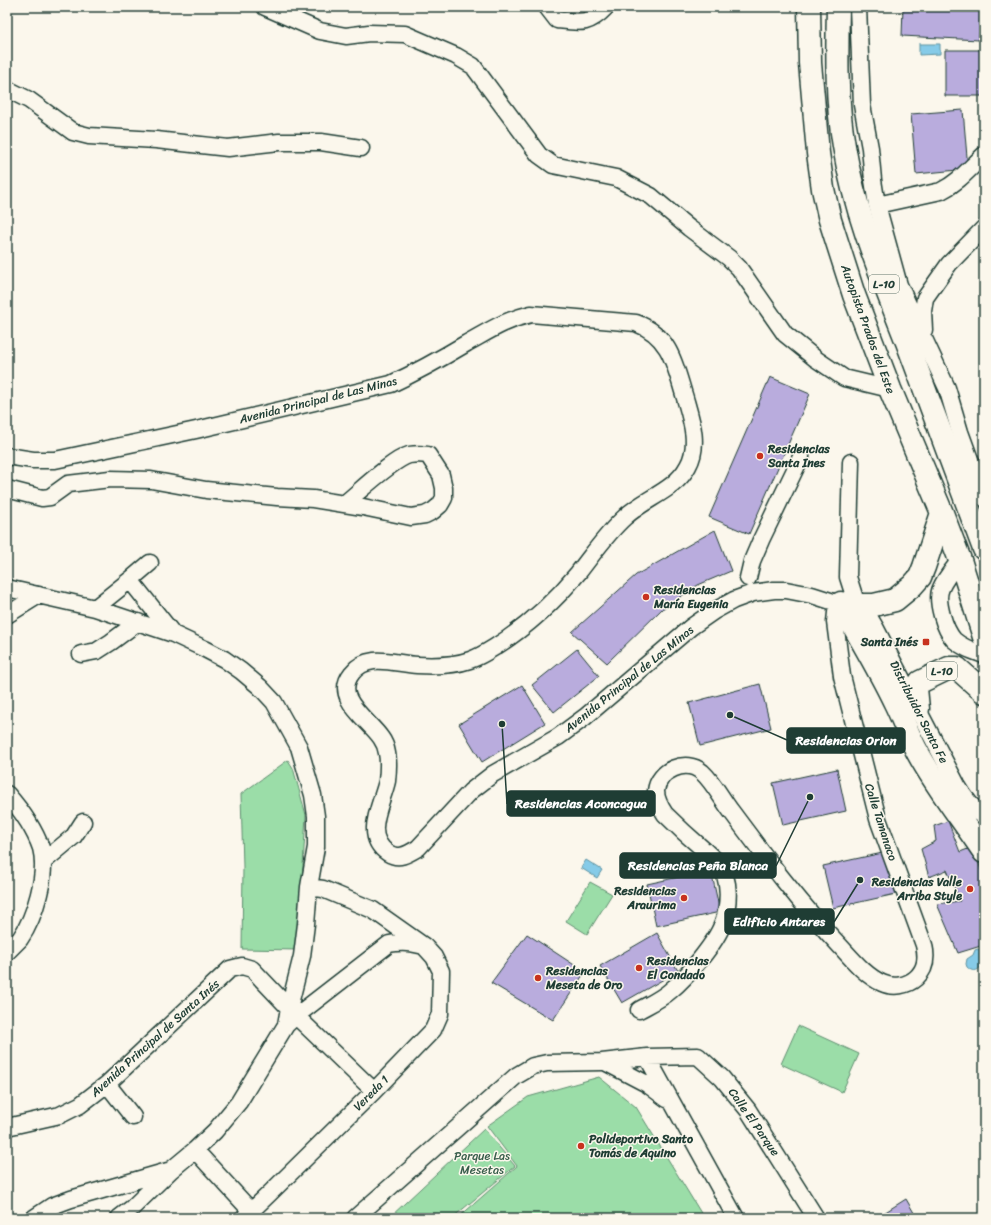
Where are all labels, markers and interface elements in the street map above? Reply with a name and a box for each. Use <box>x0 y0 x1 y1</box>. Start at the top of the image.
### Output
street label: Autopista Prados del Este <box>834 260 902 397</box>
road number: L-10 <box>869 275 899 293</box>
street label: Avenida Principal de Las Minas <box>236 370 399 430</box>
place label: Residencias Santa Ines <box>767 438 830 474</box>
marker: Residencias Santa Ines <box>755 451 765 461</box>
place label: Residencias María Eugenia <box>653 579 729 615</box>
marker: Residencias María Eugenia <box>641 592 651 602</box>
street label: Avenida Principal de Las Minas <box>558 619 699 739</box>
place label: Santa Inés <box>860 631 918 653</box>
marker: Santa Inés <box>921 637 931 647</box>
street label: Distribuidor Santa Fe <box>883 656 955 768</box>
road number: L-10 <box>927 662 957 680</box>
callout: Residencias Orion <box>787 728 905 753</box>
text: Residencias Orion <box>794 729 898 752</box>
street label: Calle Tamanaco <box>858 780 904 864</box>
callout: Residencias Aconcagua <box>507 791 655 816</box>
text: Residencias Aconcagua <box>514 792 647 815</box>
callout: Residencias Peña Blanca <box>620 853 776 878</box>
text: Residencias Peña Blanca <box>627 854 768 877</box>
place label: Residencias Valle Arriba Style <box>871 871 963 907</box>
place label: Residencias Araurima <box>613 880 676 916</box>
marker: Residencias Valle Arriba Style <box>965 884 975 894</box>
marker: Residencias Araurima <box>679 893 689 903</box>
callout: Edificio Antares <box>725 909 834 934</box>
text: Edificio Antares <box>733 910 826 933</box>
place label: Residencias El Condado <box>646 950 709 986</box>
place label: Residencias Meseta de Oro <box>545 960 623 996</box>
marker: Residencias El Condado <box>634 963 644 973</box>
street label: Avenida Principal de Santa Inés <box>84 973 225 1103</box>
marker: Residencias Meseta de Oro <box>533 973 543 983</box>
street label: Vereda 1 <box>348 1070 394 1116</box>
street label: Calle El Parque <box>722 1083 786 1161</box>
place label: Polideportivo Santo Tomás de Aquino <box>589 1128 694 1164</box>
marker: Polideportivo Santo Tomás de Aquino <box>576 1141 586 1151</box>
park label: Parque Las Mesetas <box>454 1145 510 1181</box>

